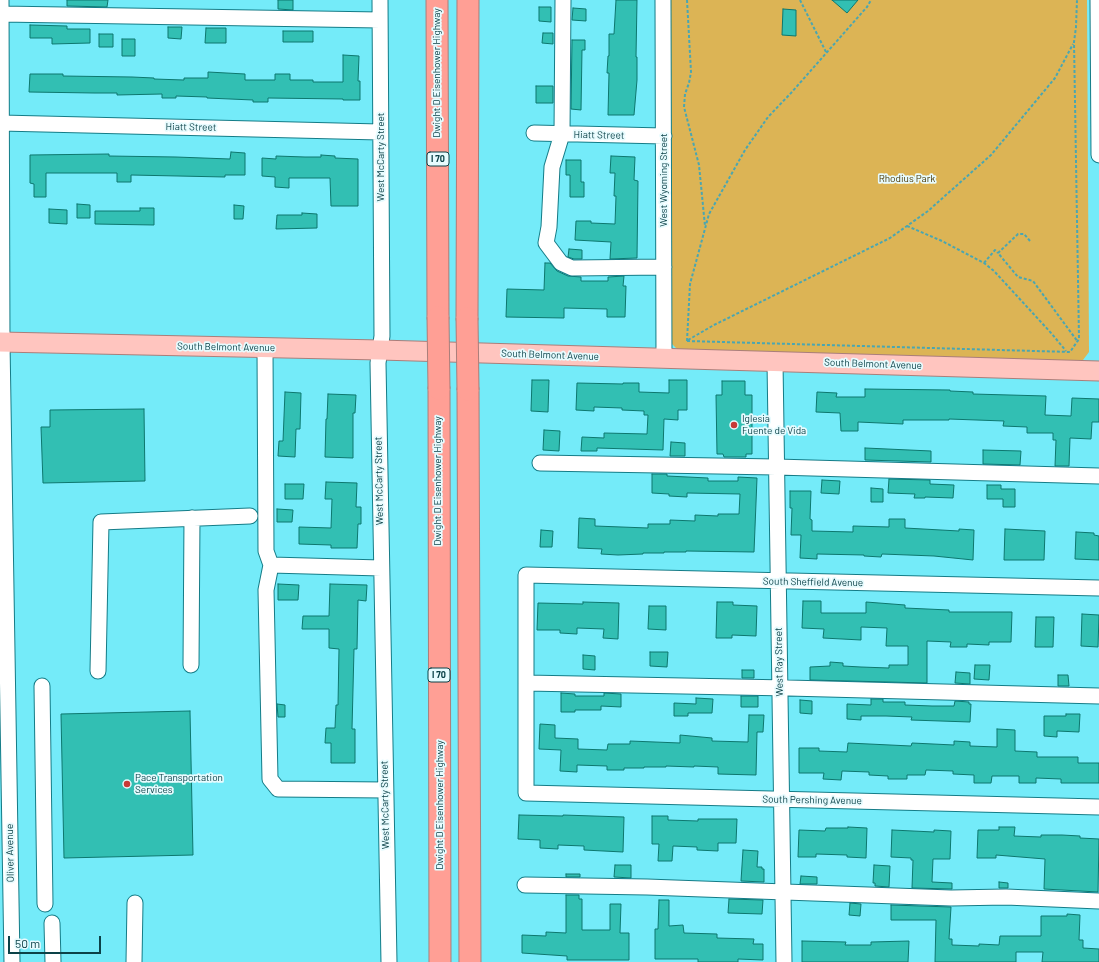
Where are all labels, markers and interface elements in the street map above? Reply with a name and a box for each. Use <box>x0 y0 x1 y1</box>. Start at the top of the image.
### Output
street label: Dwight D Eisenhower Highway <box>431 8 443 138</box>
street label: West McCarty Street <box>375 113 387 201</box>
street label: Hiatt Street <box>166 121 216 133</box>
street label: Hiatt Street <box>574 129 624 141</box>
street label: West Wyoming Street <box>658 133 670 227</box>
road number: I 70 <box>427 152 449 166</box>
park label: Rhodius Park <box>879 173 935 185</box>
street label: South Belmont Avenue <box>177 340 275 354</box>
street label: South Belmont Avenue <box>501 347 599 363</box>
street label: South Belmont Avenue <box>824 356 922 372</box>
place label: Iglesia Fuente de Vida <box>742 413 806 436</box>
street label: Dwight D Eisenhower Highway <box>432 416 444 546</box>
marker: Iglesia Fuente de Vida <box>729 420 739 430</box>
street label: West McCarty Street <box>372 437 386 525</box>
street label: South Sheffield Avenue <box>763 575 863 589</box>
street label: West Ray Street <box>772 627 786 697</box>
road number: I 70 <box>428 668 450 682</box>
street label: Dwight D Eisenhower Highway <box>434 740 446 870</box>
street label: West McCarty Street <box>378 761 392 849</box>
place label: Pace Transportation Services <box>135 772 223 796</box>
marker: Pace Transportation Services <box>122 779 132 789</box>
street label: South Pershing Avenue <box>762 793 862 807</box>
street label: Oliver Avenue <box>3 824 17 882</box>
scale bar <box>10 928 103 954</box>
text: 50 m <box>15 936 40 950</box>

